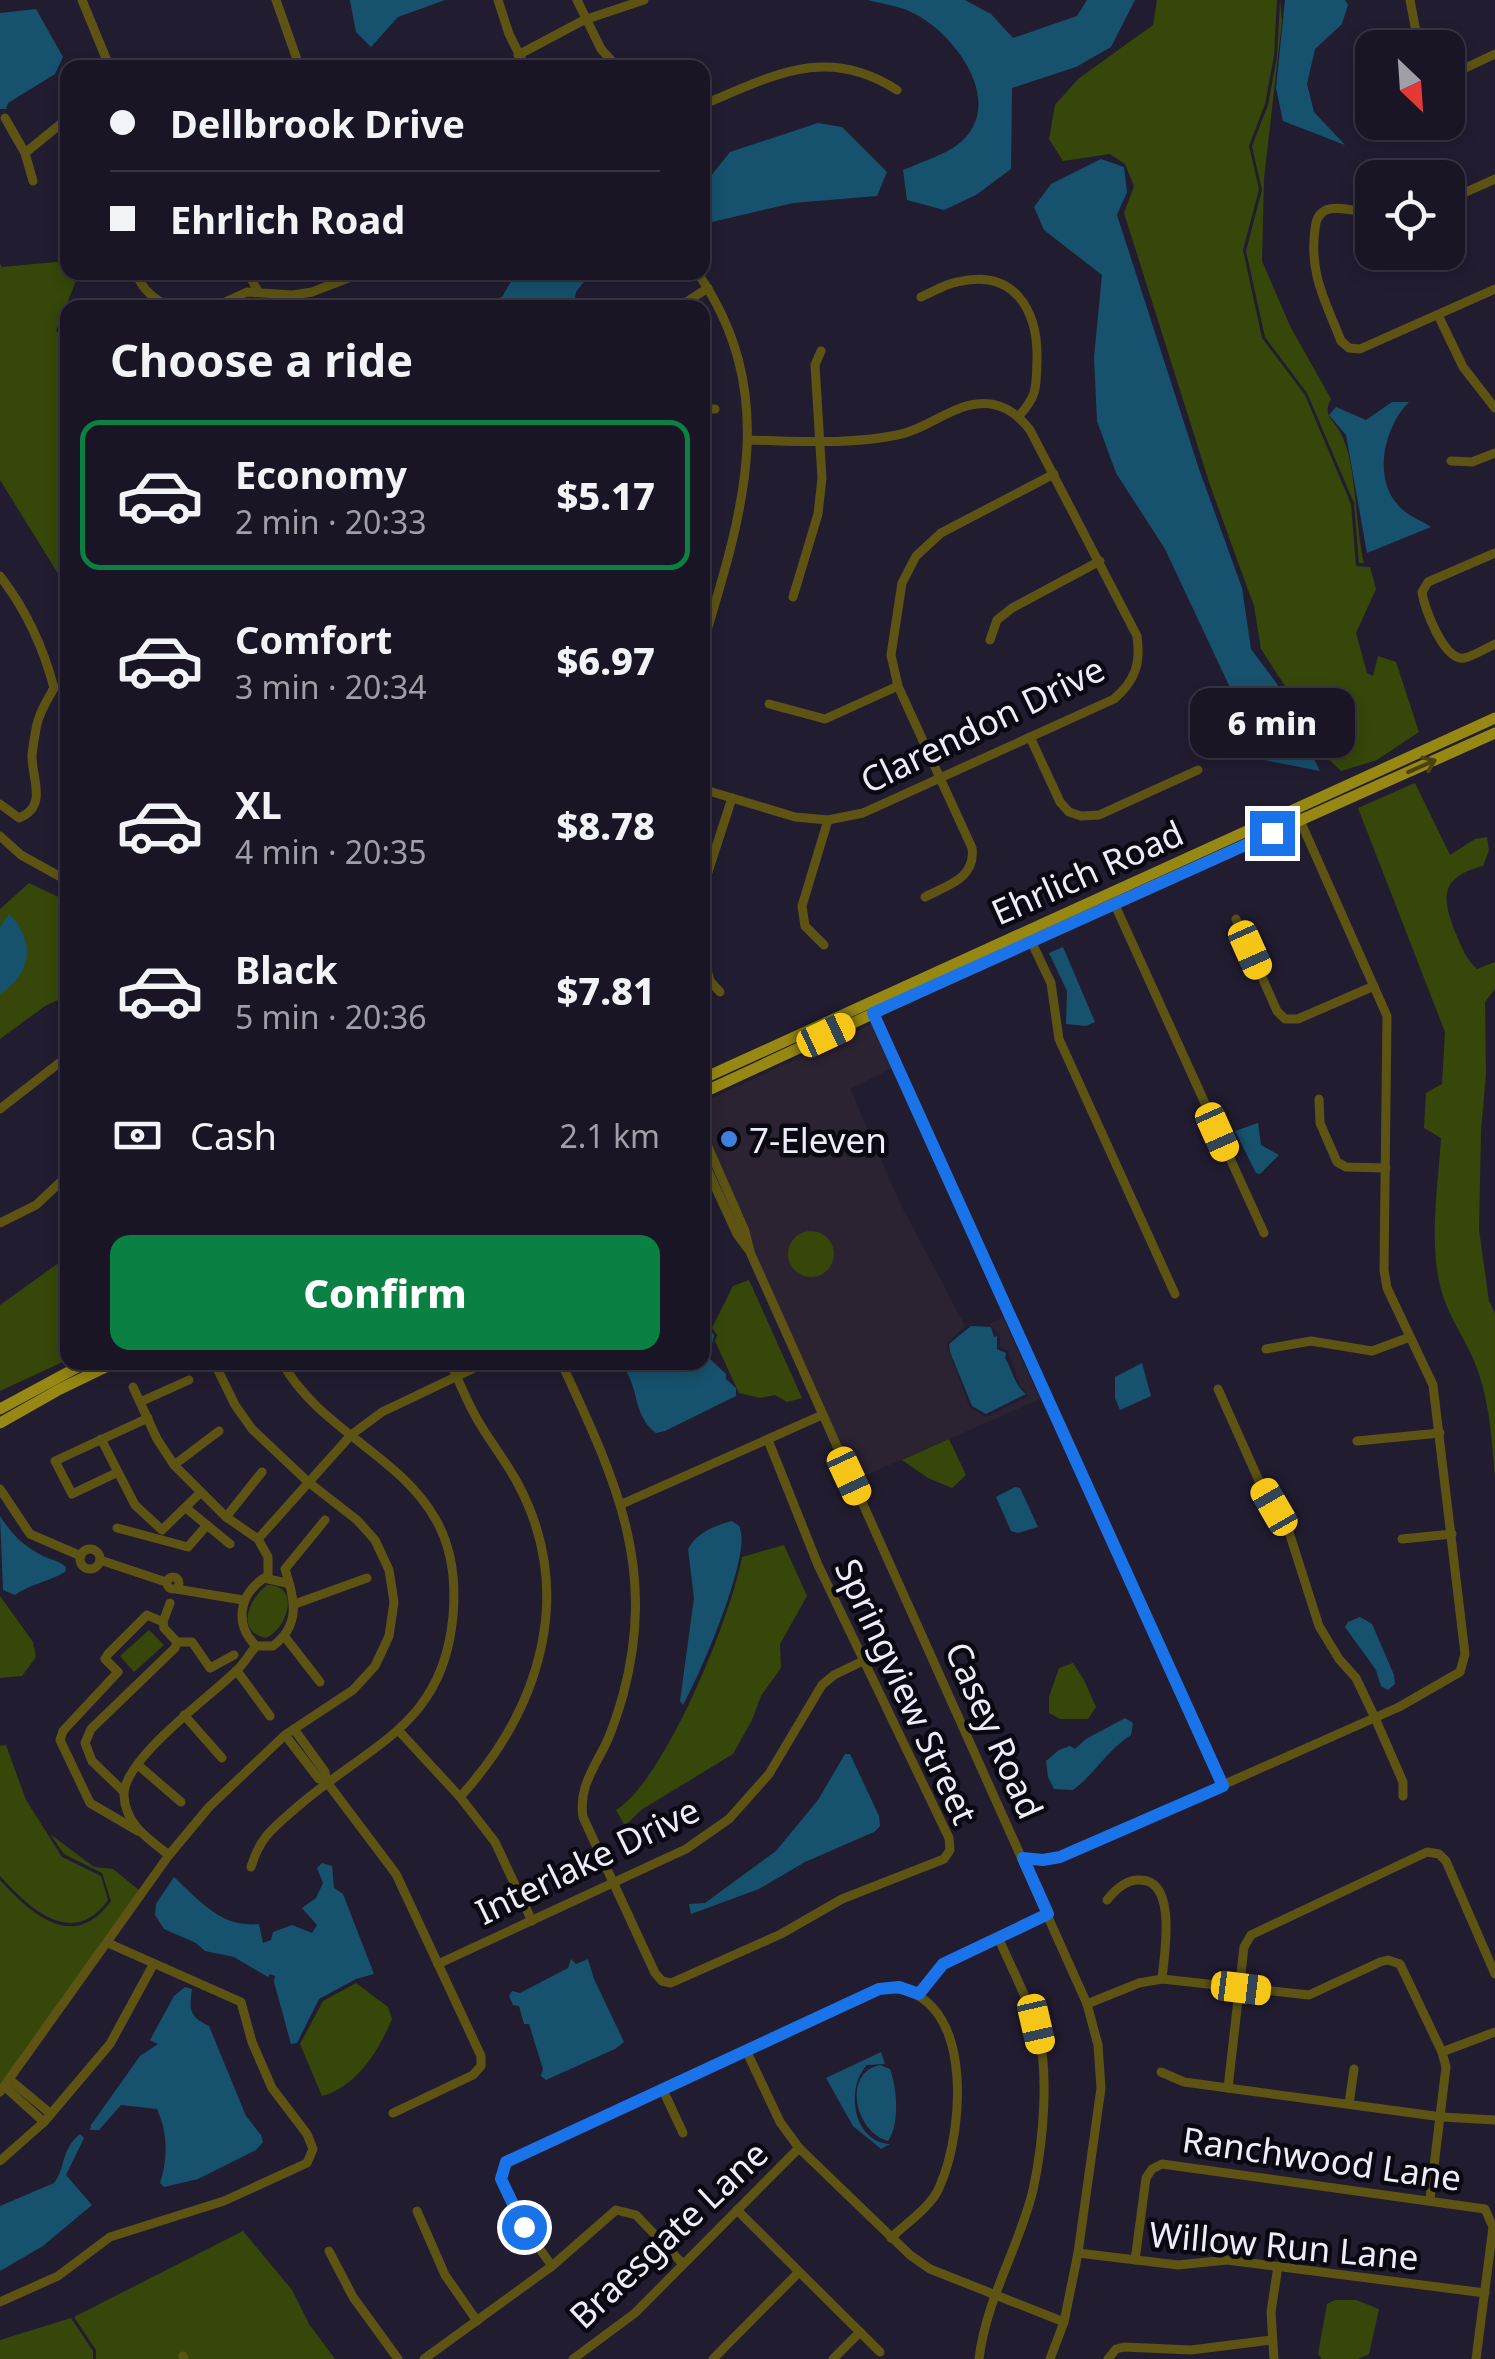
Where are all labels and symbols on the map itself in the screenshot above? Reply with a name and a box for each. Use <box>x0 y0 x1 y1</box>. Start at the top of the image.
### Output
north arrow <box>1355 30 1465 140</box>
street label: Clarendon Drive <box>852 645 1112 803</box>
callout: 6 min <box>1190 688 1354 758</box>
one-way arrow <box>1406 756 1436 775</box>
street label: Ehrlich Road <box>984 809 1190 935</box>
route end <box>1250 811 1295 856</box>
car <box>1224 916 1276 984</box>
car <box>792 1009 860 1061</box>
car <box>1191 1098 1243 1166</box>
place label: 7-Eleven <box>749 1116 887 1163</box>
marker: 7-Eleven <box>718 1128 740 1150</box>
car <box>823 1442 875 1510</box>
car <box>1246 1474 1302 1540</box>
street label: Springview Street <box>825 1551 989 1831</box>
street label: Casey Road <box>935 1634 1055 1826</box>
street label: Interlake Drive <box>467 1786 707 1934</box>
car <box>1209 1969 1273 2007</box>
car <box>1015 1991 1057 2057</box>
street label: Ranchwood Lane <box>1179 2115 1465 2201</box>
street label: Braesgate Lane <box>559 2130 777 2338</box>
route start <box>502 2205 547 2250</box>
street label: Willow Run Lane <box>1147 2210 1421 2280</box>

